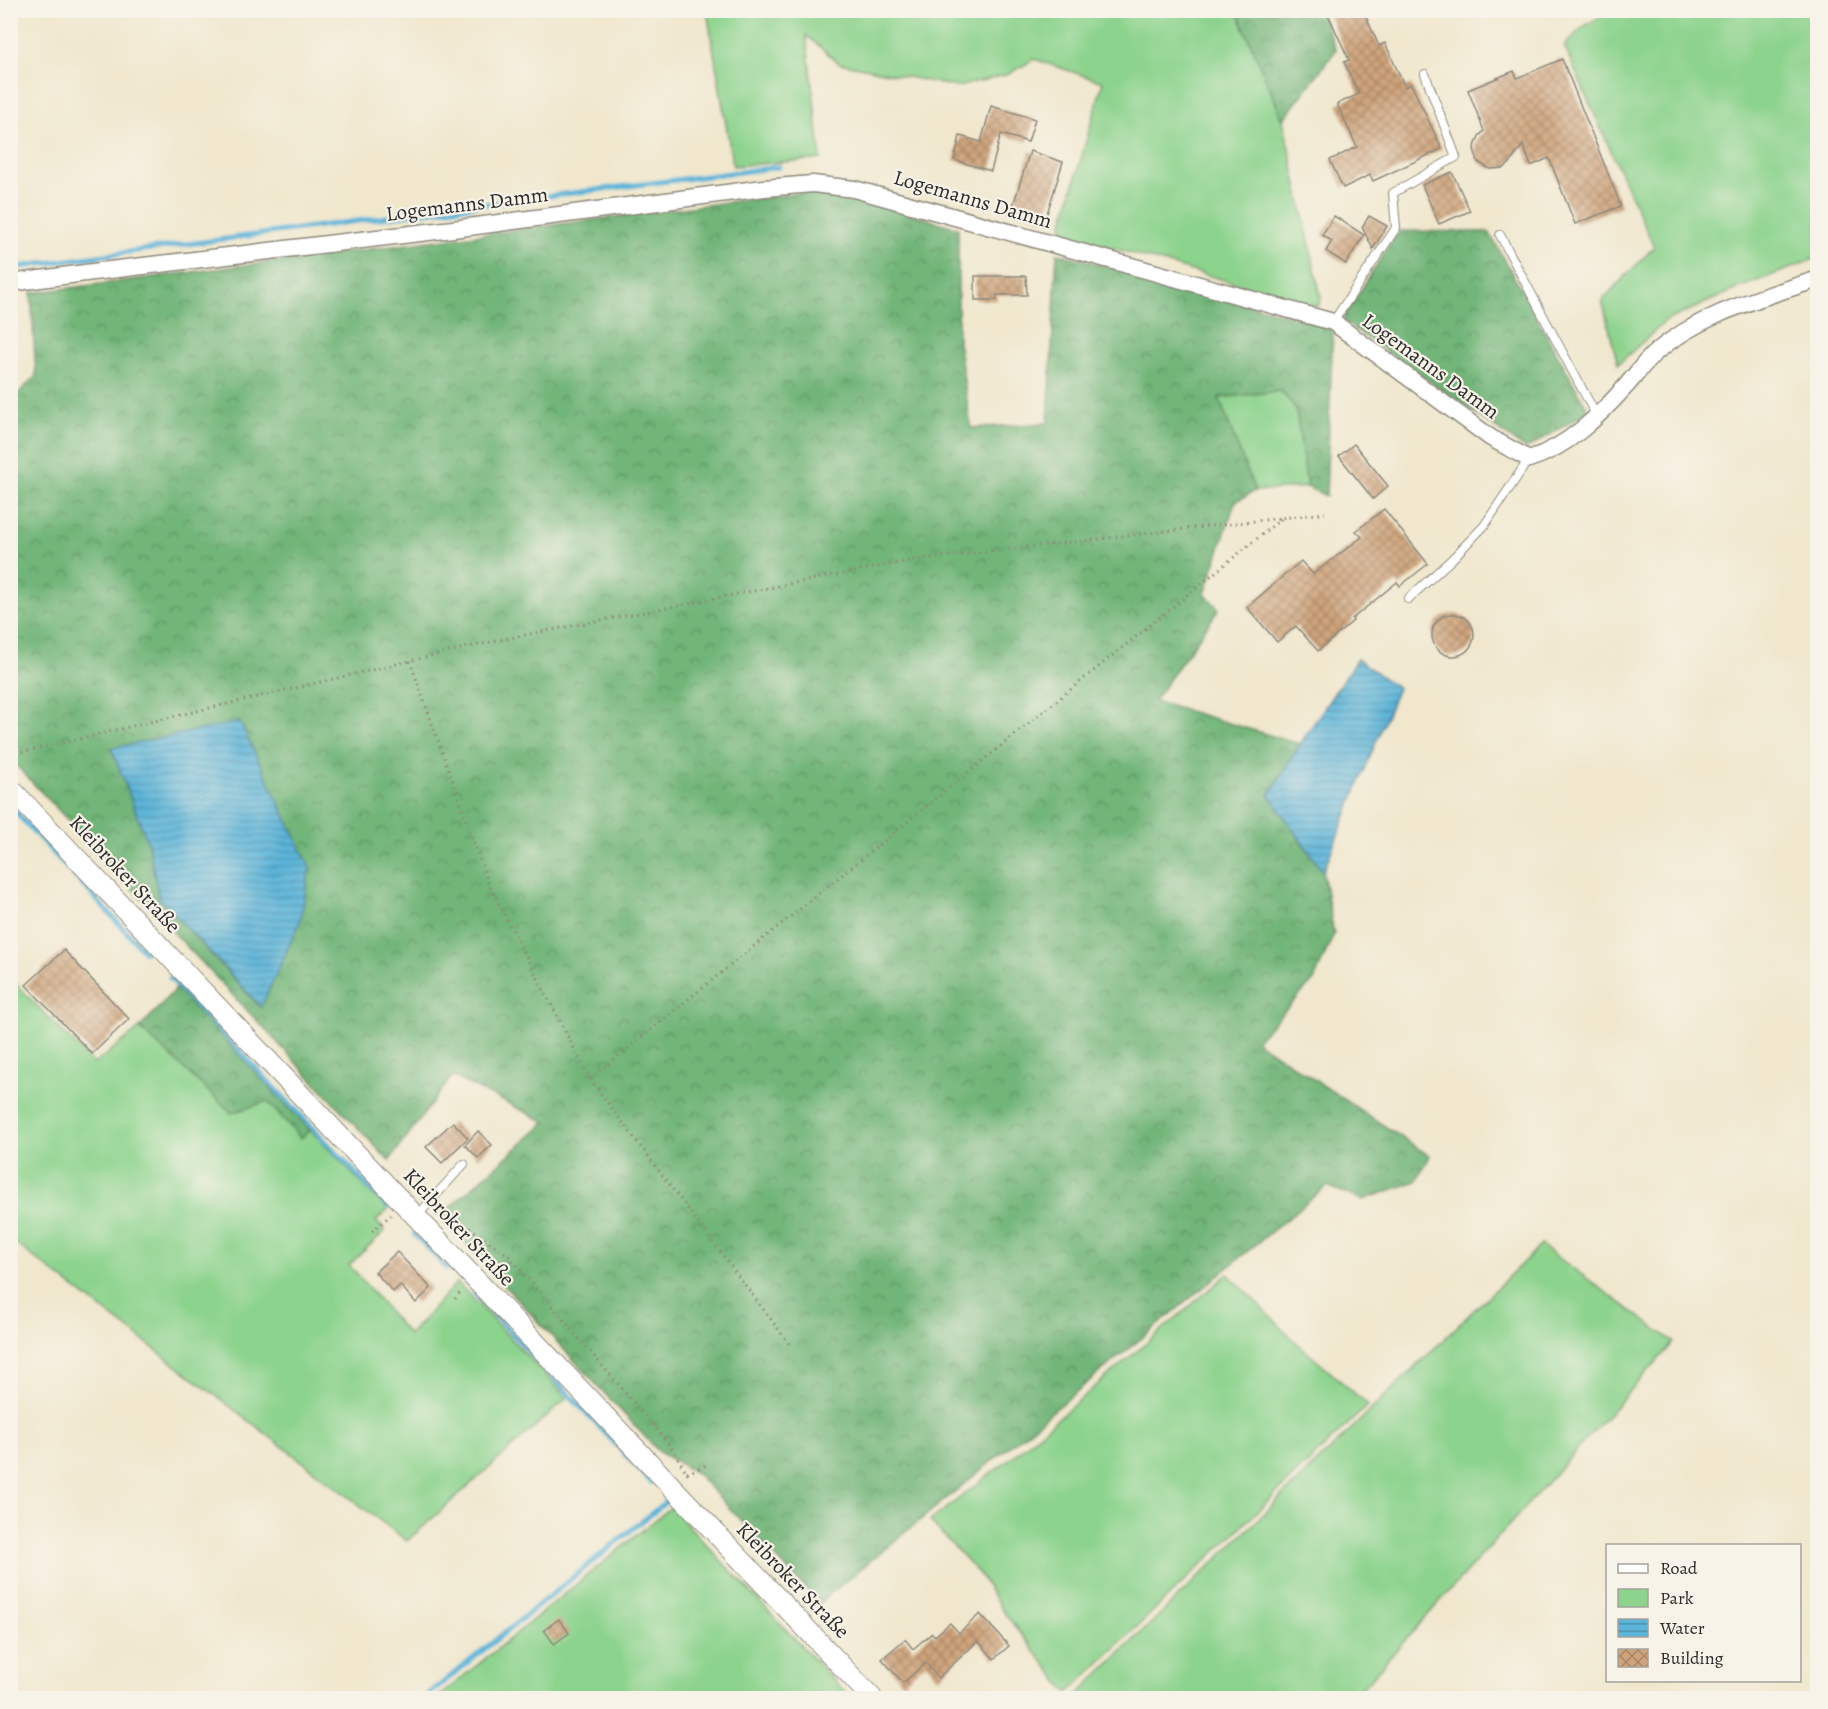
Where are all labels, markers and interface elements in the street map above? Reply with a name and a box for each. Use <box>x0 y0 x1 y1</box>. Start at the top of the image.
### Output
street label: Logemanns Damm <box>891 163 1055 235</box>
street label: Logemanns Damm <box>384 180 550 228</box>
street label: Logemanns Damm <box>1357 307 1505 425</box>
street label: Kleibroker Straße <box>63 809 187 939</box>
street label: Kleibroker Straße <box>397 1162 521 1292</box>
street label: Kleibroker Straße <box>730 1516 856 1644</box>
legend <box>1606 1544 1801 1682</box>
text: Road <box>1660 1556 1698 1580</box>
text: Park <box>1660 1586 1694 1610</box>
text: Water <box>1659 1616 1705 1640</box>
text: Building <box>1660 1646 1724 1670</box>

